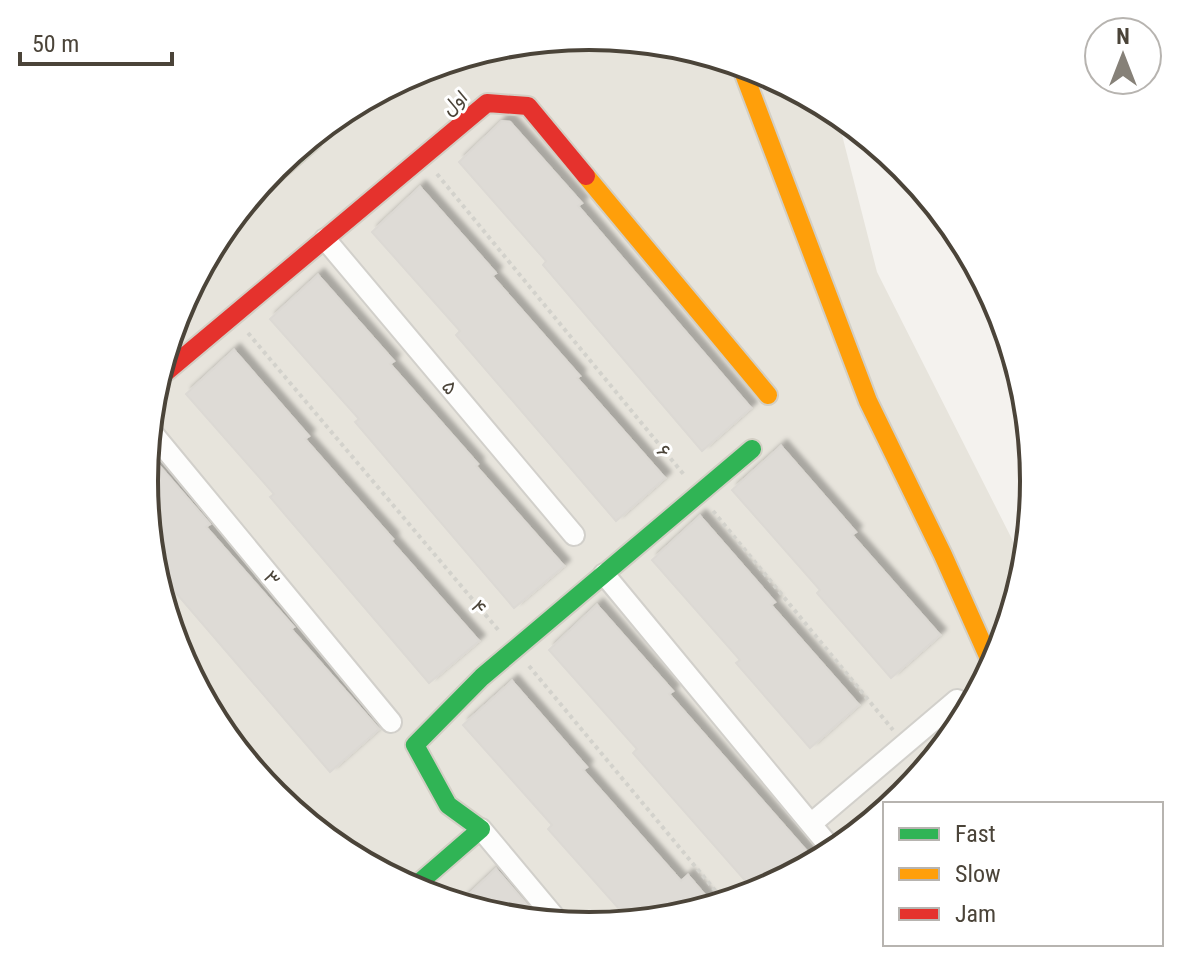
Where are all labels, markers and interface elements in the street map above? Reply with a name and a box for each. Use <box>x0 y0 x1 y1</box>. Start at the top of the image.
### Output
scale bar <box>20 16 172 66</box>
north arrow <box>1083 16 1163 96</box>
text: N <box>1116 24 1130 49</box>
text: 50 m <box>32 30 79 58</box>
street label: اول <box>436 84 472 120</box>
street label: ۵ <box>437 375 463 399</box>
street label: ۶ <box>652 440 676 462</box>
street label: ۳ <box>259 565 285 591</box>
street label: ۴ <box>466 595 492 619</box>
legend <box>883 802 1163 946</box>
text: Fast <box>955 820 996 848</box>
text: Slow <box>955 860 1001 888</box>
text: Jam <box>955 900 996 928</box>

